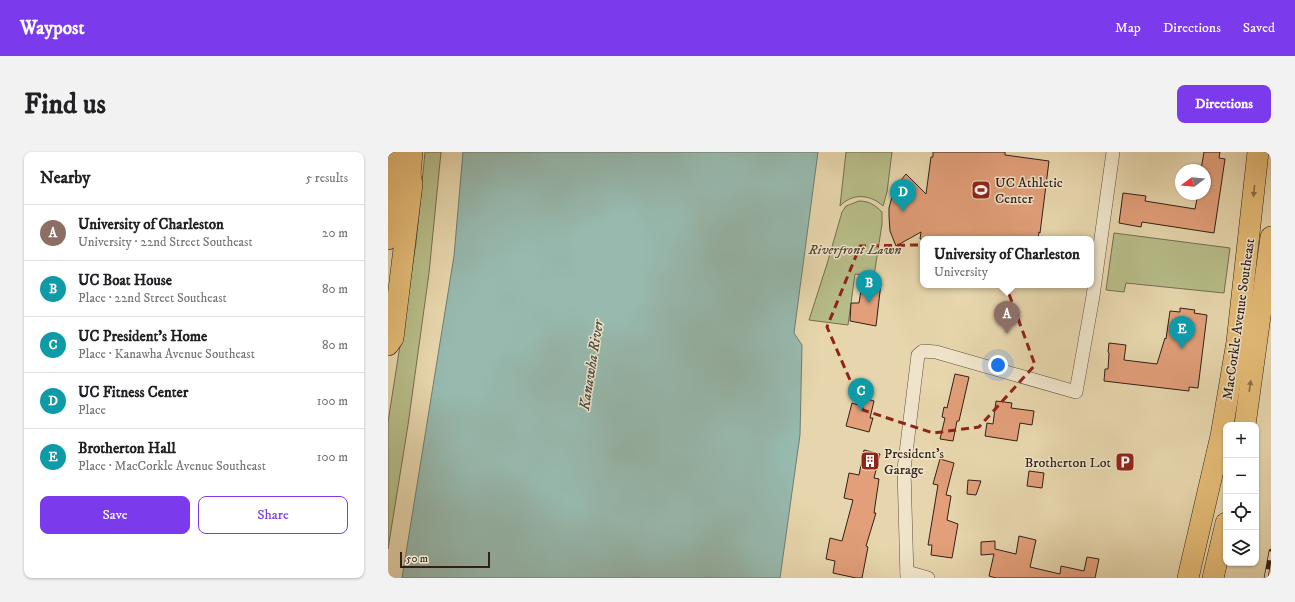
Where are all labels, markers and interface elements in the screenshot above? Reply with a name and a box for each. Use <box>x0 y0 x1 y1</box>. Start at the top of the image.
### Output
text: Waypost <box>20 17 84 40</box>
text: Map <box>1115 19 1141 37</box>
text: Directions <box>1163 19 1221 37</box>
text: Saved <box>1243 19 1275 37</box>
button: Directions <box>1177 85 1271 123</box>
text: Find us <box>24 87 106 122</box>
north arrow <box>1175 164 1211 200</box>
text: Nearby <box>40 167 90 189</box>
text: 5 results <box>306 170 348 186</box>
place label: UC Athletic Center <box>995 174 1063 208</box>
pin: D <box>890 179 916 212</box>
sports icon: UC Athletic Center <box>970 179 992 201</box>
one-way arrow <box>1250 185 1257 197</box>
text: University of Charleston <box>78 215 224 234</box>
text: A <box>49 225 57 241</box>
text: 20 m <box>322 225 348 241</box>
text: University · 22nd Street Southeast <box>78 234 253 250</box>
popup <box>920 236 1094 288</box>
street label: MacCorkle Avenue Southeast <box>1219 237 1259 401</box>
park label: Riverfront Lawn <box>808 241 901 259</box>
text: University of Charleston <box>934 245 1080 264</box>
text: University <box>934 264 988 280</box>
pin: B <box>856 270 882 303</box>
text: UC Boat House <box>78 271 172 290</box>
text: B <box>49 281 57 297</box>
text: 80 m <box>322 281 348 297</box>
text: Place · 22nd Street Southeast <box>78 290 227 306</box>
pin: A <box>994 301 1020 334</box>
pin: E <box>1169 316 1195 349</box>
water label: Kanawha River <box>575 317 608 412</box>
text: UC President’s Home <box>78 327 207 346</box>
text: C <box>49 337 57 353</box>
text: 80 m <box>322 337 348 353</box>
text: Place · Kanawha Avenue Southeast <box>78 346 255 362</box>
your location <box>988 355 1008 375</box>
pin: C <box>848 378 874 411</box>
one-way arrow <box>1247 380 1253 392</box>
text: UC Fitness Center <box>78 383 188 402</box>
text: D <box>48 393 58 409</box>
text: 100 m <box>317 393 348 409</box>
text: Place <box>78 402 106 418</box>
map controls <box>1223 422 1259 566</box>
button: + <box>1223 422 1259 458</box>
text: Brotherton Hall <box>78 439 176 458</box>
place label: President's Garage <box>884 445 944 479</box>
text: E <box>48 449 58 465</box>
text: 100 m <box>317 449 348 465</box>
building icon: President's Garage <box>859 450 881 472</box>
parking icon: Brotherton Lot <box>1114 451 1136 473</box>
place label: Brotherton Lot <box>1024 454 1112 472</box>
text: Place · MacCorkle Avenue Southeast <box>78 458 266 474</box>
button: − <box>1223 458 1259 494</box>
button: locate <box>1223 494 1259 530</box>
button: Save <box>40 496 190 534</box>
button: Share <box>198 496 348 534</box>
button: layers <box>1223 530 1259 566</box>
scale bar <box>400 550 490 569</box>
text: 50 m <box>406 552 428 566</box>

